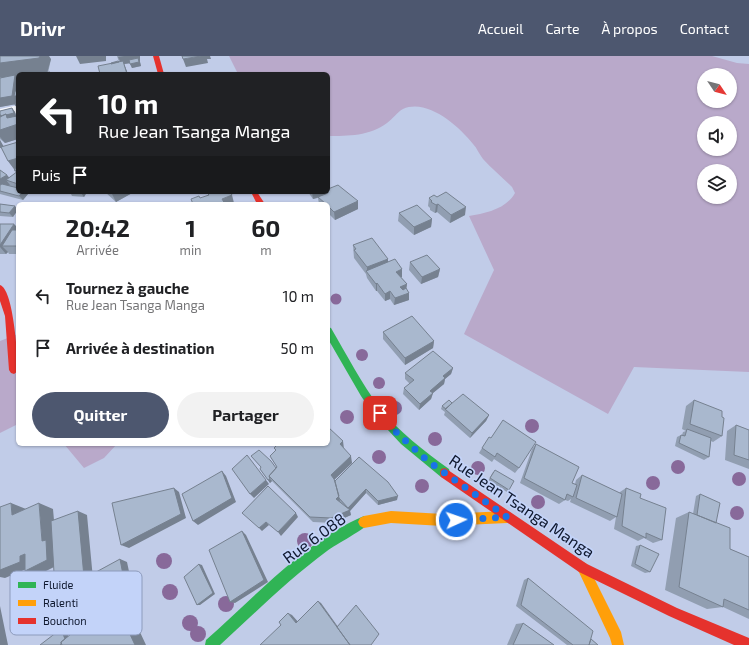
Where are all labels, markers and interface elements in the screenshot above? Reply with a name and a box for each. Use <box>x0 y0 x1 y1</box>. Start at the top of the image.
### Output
text: Drivr <box>20 17 65 40</box>
text: Accueil <box>478 20 523 37</box>
text: Carte <box>545 20 580 37</box>
text: À propos <box>602 20 658 37</box>
text: Contact <box>680 20 729 37</box>
north arrow <box>697 68 737 108</box>
map controls <box>697 68 737 204</box>
text: 10 m <box>98 86 158 120</box>
icon: left <box>32 88 84 140</box>
button: sound <box>697 116 737 156</box>
text: Rue Jean Tsanga Manga <box>98 120 290 142</box>
icon: arrive <box>69 164 91 186</box>
button: layers <box>697 164 737 204</box>
text: Puis <box>32 166 61 184</box>
text: 20:42 <box>66 213 130 242</box>
text: 1 <box>185 213 196 242</box>
text: 60 <box>251 213 280 242</box>
text: Arrivée <box>76 242 119 258</box>
text: min <box>180 242 202 258</box>
text: m <box>260 242 272 258</box>
text: Tournez à gauche <box>66 279 189 297</box>
icon: left <box>32 285 54 307</box>
text: 10 m <box>282 287 314 305</box>
text: Rue Jean Tsanga Manga <box>66 297 205 313</box>
icon: arrive <box>32 337 54 359</box>
text: Arrivée à destination <box>66 339 214 357</box>
text: 50 m <box>280 339 314 357</box>
button: Quitter <box>32 392 169 438</box>
button: Partager <box>177 392 314 438</box>
pin <box>363 396 397 430</box>
icon: arrive <box>369 402 391 424</box>
street label: Rue Jean Tsanga Manga <box>446 450 598 561</box>
position arrow <box>435 499 477 541</box>
street label: Rue 6.088 <box>279 508 349 567</box>
legend <box>10 571 142 635</box>
text: Fluide <box>43 578 73 591</box>
text: Ralenti <box>43 596 78 609</box>
text: Bouchon <box>43 614 87 627</box>

